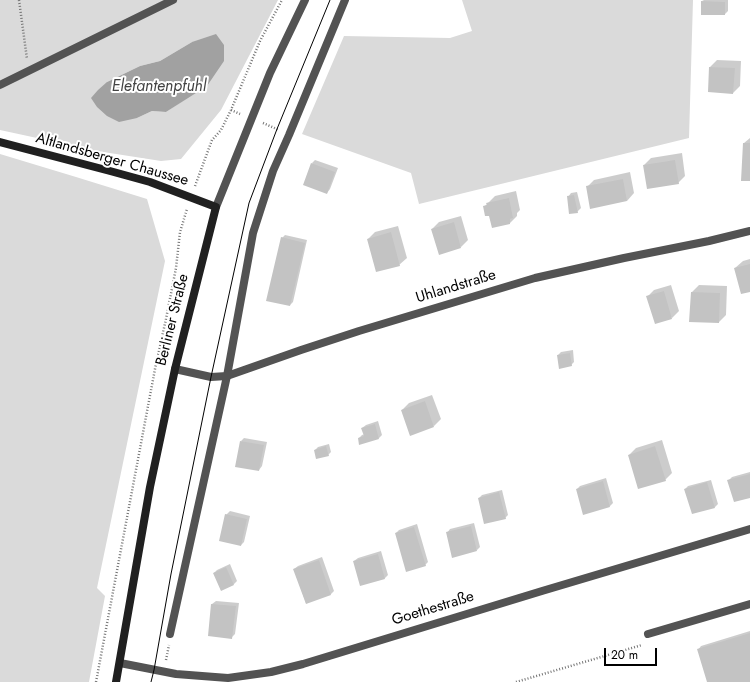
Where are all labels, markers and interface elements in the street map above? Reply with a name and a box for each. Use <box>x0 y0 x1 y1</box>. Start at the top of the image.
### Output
water label: Elefantenpfuhl <box>112 77 206 97</box>
street label: Altlandsberger Chaussee <box>34 130 190 190</box>
street label: Uhlandstraße <box>414 266 498 308</box>
street label: Berliner Straße <box>153 272 193 368</box>
street label: Goethestraße <box>390 588 476 630</box>
scale bar <box>606 640 659 666</box>
text: 20 m <box>611 646 638 664</box>

